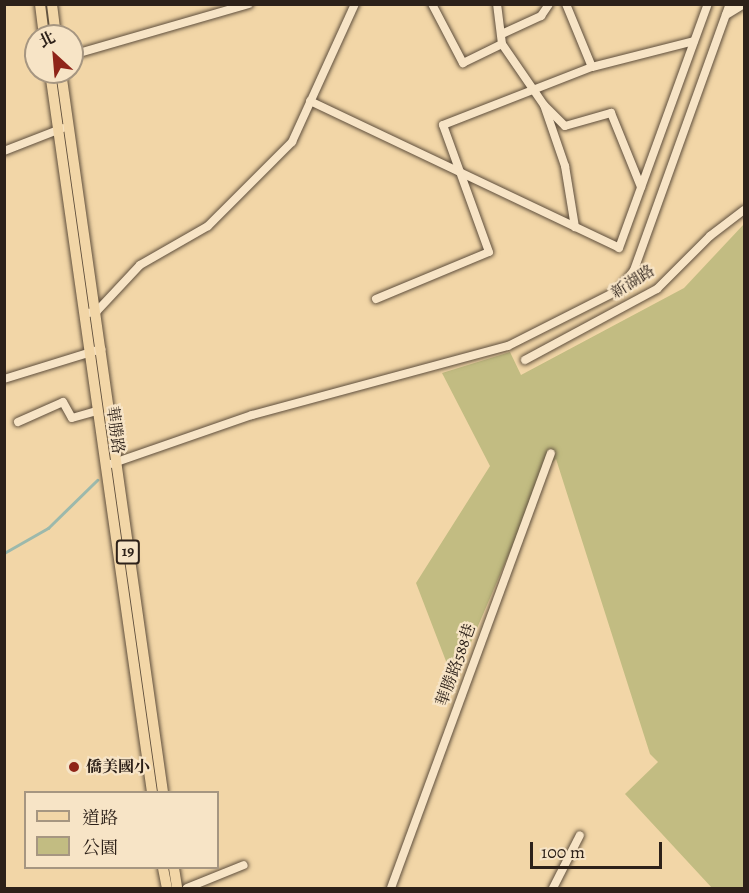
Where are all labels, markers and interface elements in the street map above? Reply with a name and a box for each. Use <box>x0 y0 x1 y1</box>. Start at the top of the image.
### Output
north arrow <box>24 24 84 84</box>
text: 北 <box>35 26 59 53</box>
street label: 新湖路 <box>608 261 658 303</box>
street label: 華勝路 <box>102 405 128 455</box>
road number: 19 <box>114 540 142 564</box>
street label: 華勝路588巷 <box>432 621 480 709</box>
place label: 僑美國小 <box>86 757 150 777</box>
marker: 僑美國小 <box>67 760 81 774</box>
legend <box>24 791 219 869</box>
text: 道路 <box>82 806 118 830</box>
scale bar <box>533 830 665 868</box>
text: 公園 <box>82 836 118 860</box>
text: 100 m <box>541 840 585 864</box>

